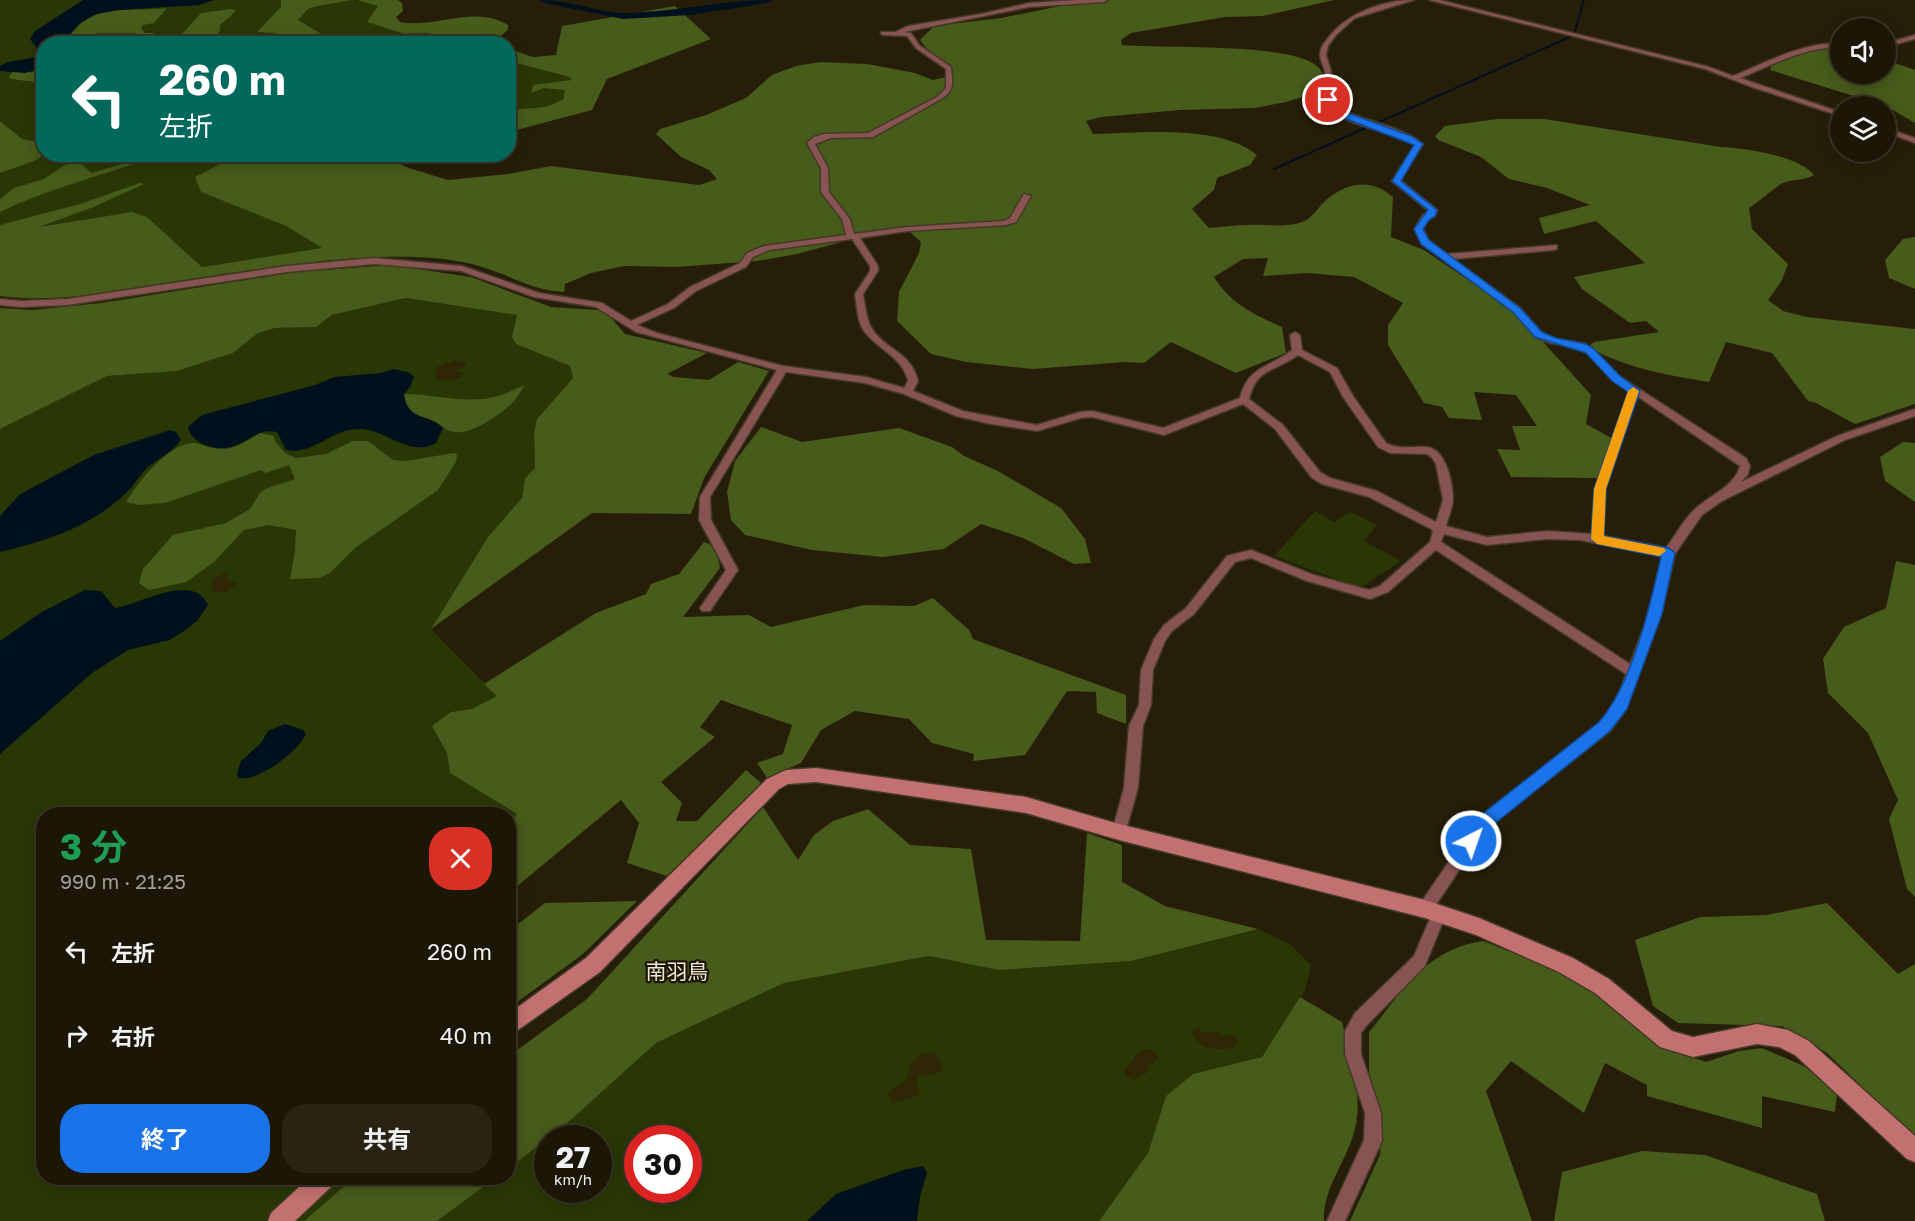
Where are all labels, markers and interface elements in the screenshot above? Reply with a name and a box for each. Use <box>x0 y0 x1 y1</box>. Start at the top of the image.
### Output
map controls <box>1830 18 1896 162</box>
button: sound <box>1830 18 1896 84</box>
text: 260 m <box>159 54 286 104</box>
icon: left <box>60 60 138 138</box>
pin <box>1302 74 1353 125</box>
icon: arrive <box>1311 83 1344 116</box>
button: layers <box>1830 96 1896 162</box>
text: 左折 <box>159 110 213 142</box>
position arrow <box>1439 809 1503 873</box>
text: 3 分 <box>60 825 127 868</box>
button: close <box>429 827 492 890</box>
text: 990 m · 21:25 <box>60 869 186 893</box>
icon: left <box>60 935 93 968</box>
text: 260 m <box>427 938 492 965</box>
text: 左折 <box>111 939 155 966</box>
district label: 南羽鳥 <box>646 958 709 984</box>
icon: right <box>60 1019 93 1052</box>
text: 40 m <box>440 1022 492 1049</box>
text: 右折 <box>111 1023 155 1050</box>
button: 終了 <box>60 1104 270 1173</box>
button: 共有 <box>282 1104 492 1173</box>
speed limit sign: 30 <box>624 1125 702 1203</box>
text: 27 <box>556 1139 590 1175</box>
text: km/h <box>554 1170 592 1188</box>

